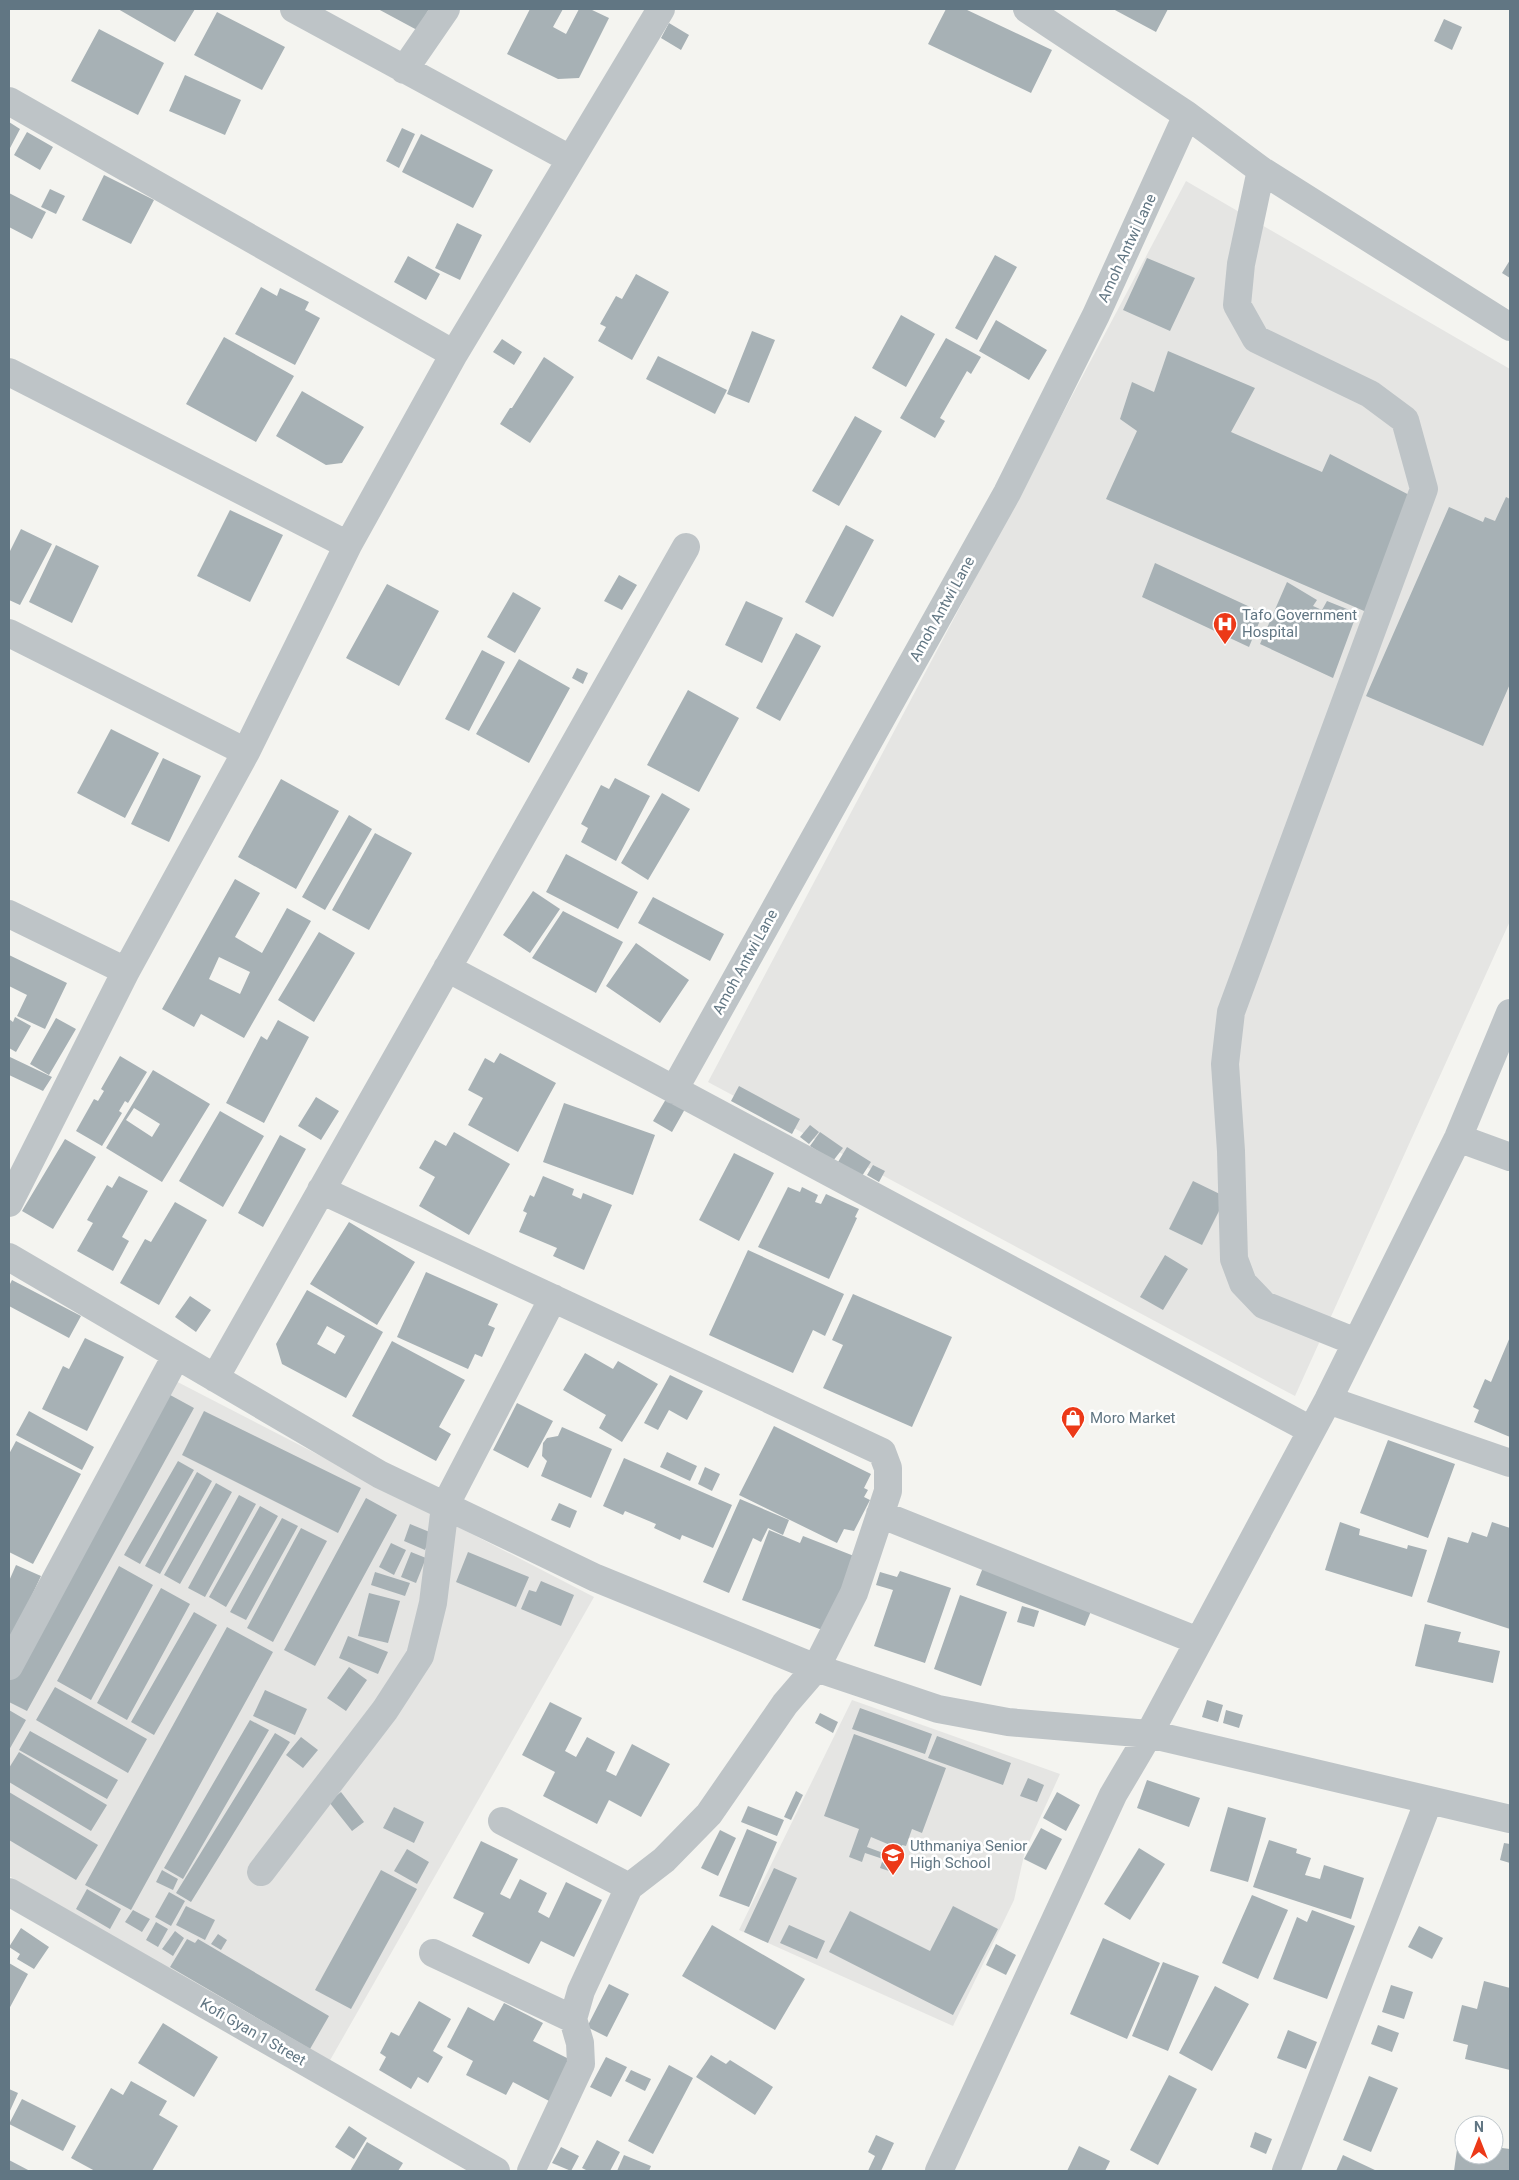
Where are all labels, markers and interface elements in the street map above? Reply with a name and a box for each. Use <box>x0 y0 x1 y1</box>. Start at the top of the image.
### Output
street label: Amoh Antwi Lane <box>1094 191 1160 305</box>
street label: Amoh Antwi Lane <box>906 553 978 665</box>
place label: Tafo Government Hospital <box>1242 606 1357 641</box>
hospital icon: Tafo Government Hospital <box>1212 611 1238 645</box>
street label: Amoh Antwi Lane <box>709 906 781 1018</box>
shop icon: Moro Market <box>1060 1405 1086 1439</box>
place label: Moro Market <box>1090 1409 1176 1427</box>
place label: Uthmaniya Senior High School <box>910 1837 1027 1872</box>
school or university icon: Uthmaniya Senior High School <box>880 1842 906 1876</box>
street label: Kofi Gyan 1 Street <box>197 1994 309 2070</box>
north arrow <box>1454 2115 1504 2165</box>
text: N <box>1474 2119 1484 2135</box>

